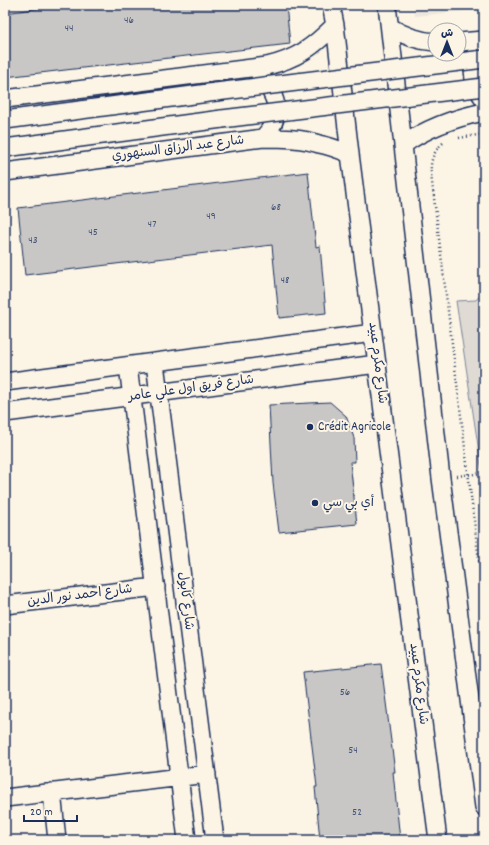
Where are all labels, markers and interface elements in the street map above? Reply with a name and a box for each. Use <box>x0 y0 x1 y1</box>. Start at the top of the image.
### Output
house number: 46 <box>124 13 134 29</box>
house number: 44 <box>64 21 74 37</box>
north arrow <box>427 22 467 62</box>
text: ش <box>441 26 453 42</box>
street label: شارع عبد الرزاق السنهوري <box>111 131 245 167</box>
house number: 68 <box>271 200 281 216</box>
house number: 49 <box>206 209 216 225</box>
house number: 47 <box>148 217 156 233</box>
house number: 45 <box>88 225 98 241</box>
house number: 43 <box>28 233 38 249</box>
house number: 48 <box>281 273 289 289</box>
street label: شارع مكرم عبيد <box>363 321 391 405</box>
street label: شارع فريق اول علي عامر <box>126 371 255 407</box>
place label: Crédit Agricole <box>318 418 391 437</box>
marker: Crédit Agricole <box>305 422 315 432</box>
place label: أي بي سي <box>323 494 375 513</box>
marker: أي بي سي <box>310 498 320 508</box>
street label: شارع كابول <box>172 571 198 631</box>
street label: شارع احمد نور الدين <box>26 580 134 612</box>
street label: شارع مكرم عبيد <box>404 642 432 726</box>
house number: 56 <box>340 685 350 701</box>
house number: 54 <box>348 743 358 759</box>
scale bar <box>24 797 77 823</box>
text: 20 m <box>30 804 53 821</box>
house number: 52 <box>352 805 362 821</box>

